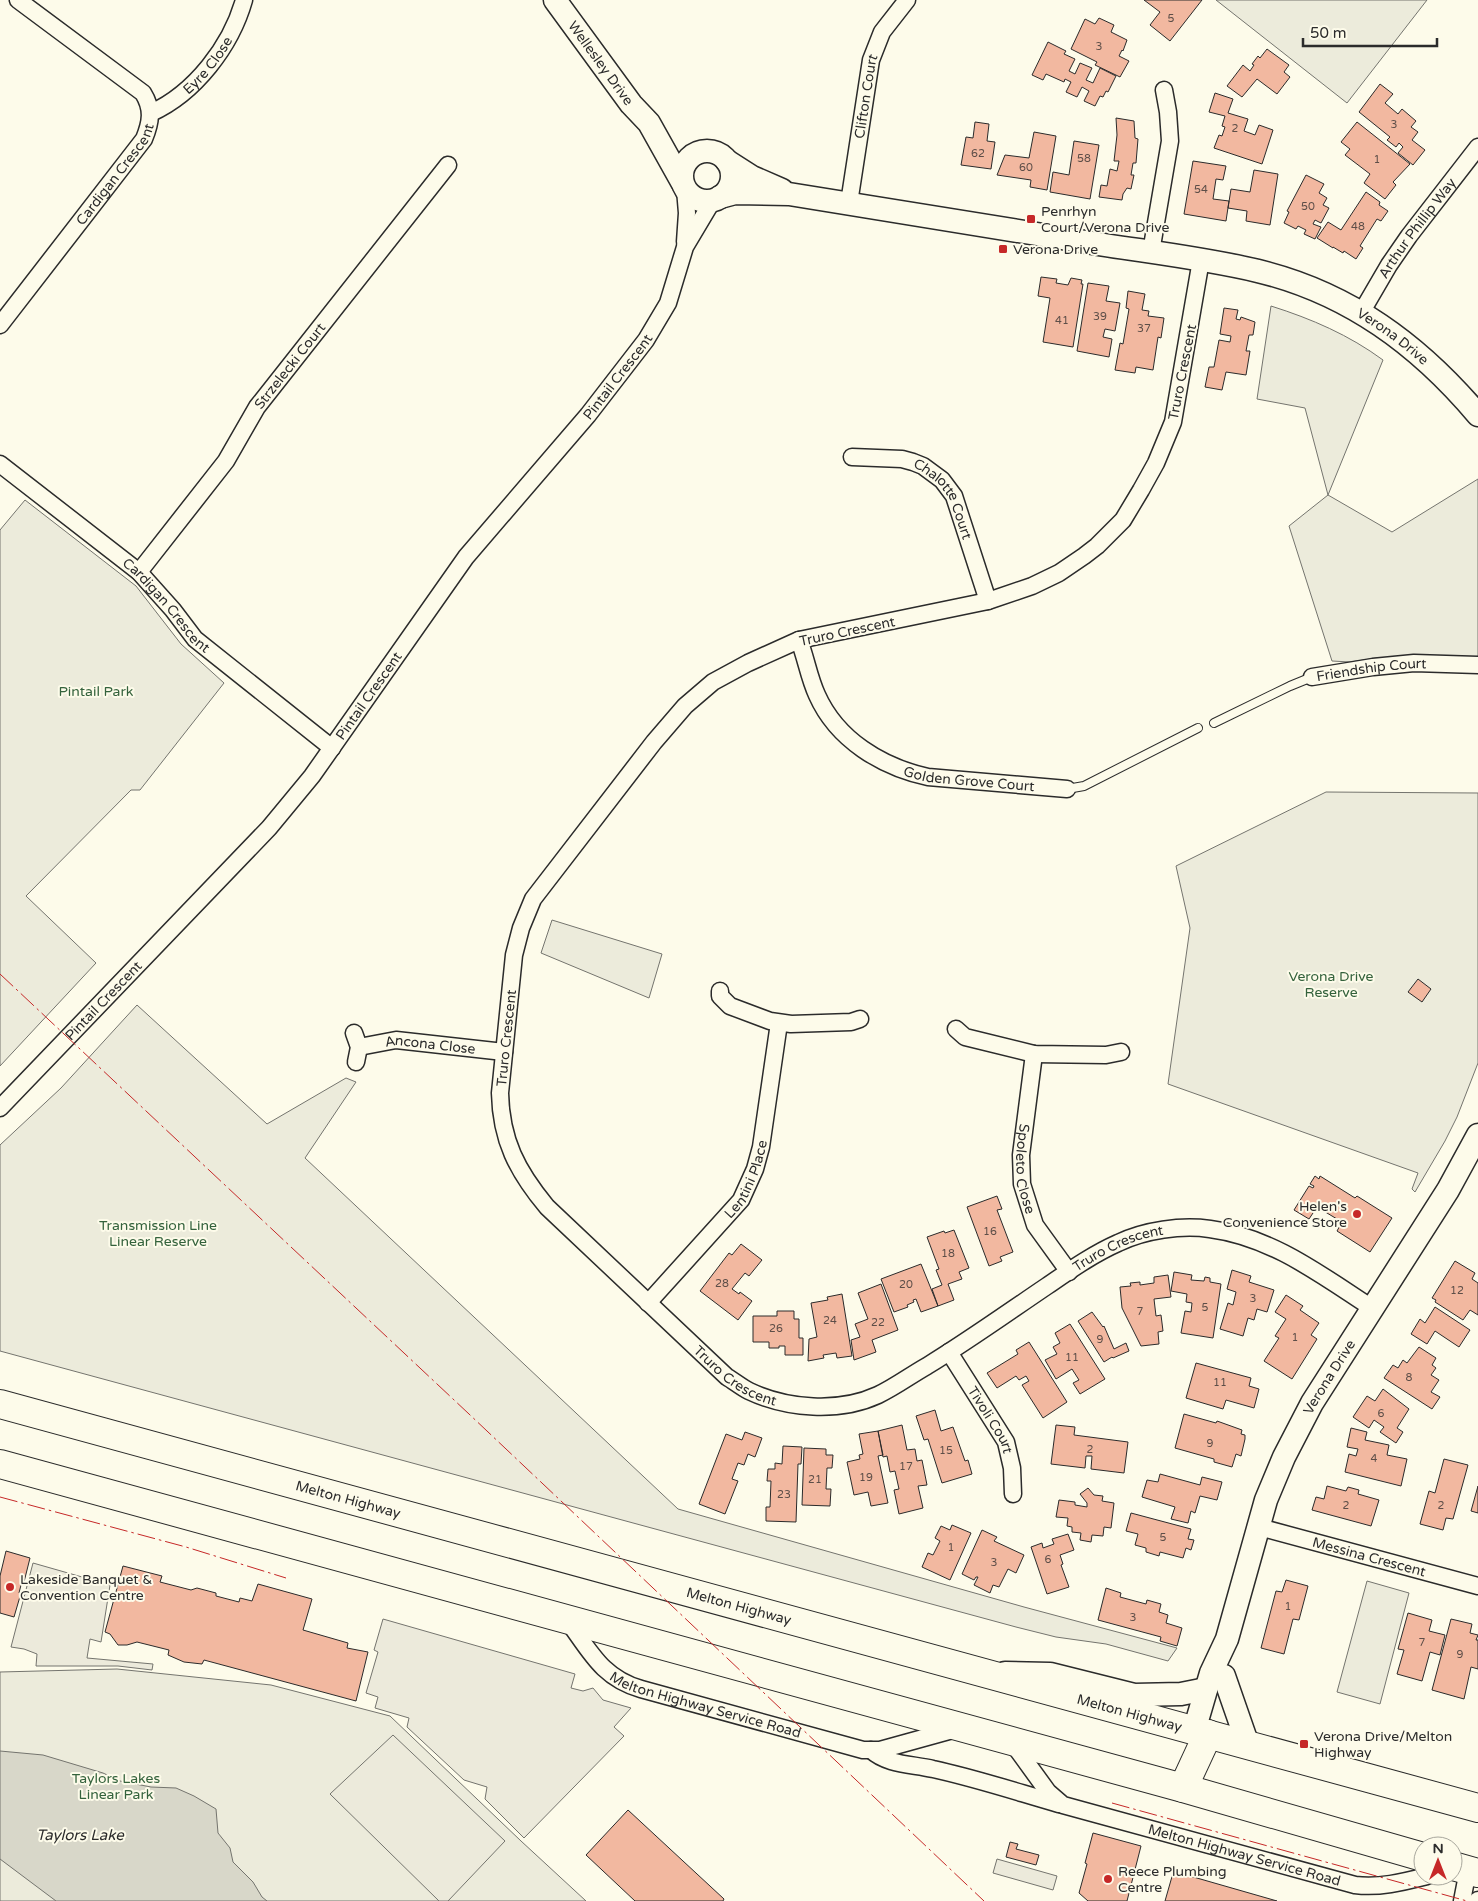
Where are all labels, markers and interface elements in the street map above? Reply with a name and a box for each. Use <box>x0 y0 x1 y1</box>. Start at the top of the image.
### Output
house number: 5 <box>1168 12 1175 25</box>
scale bar <box>1303 15 1437 47</box>
street label: Wellesley Drive <box>564 18 637 109</box>
text: 50 m <box>1310 24 1347 42</box>
street label: Eyre Close <box>180 34 236 98</box>
house number: 3 <box>1096 40 1103 53</box>
street label: Clifton Court <box>851 51 882 140</box>
house number: 3 <box>1391 118 1398 131</box>
street label: Cardigan Crescent <box>72 121 158 229</box>
house number: 2 <box>1232 122 1239 135</box>
house number: 62 <box>971 147 985 160</box>
house number: 58 <box>1077 152 1091 165</box>
house number: 1 <box>1374 153 1380 166</box>
house number: 60 <box>1019 161 1033 174</box>
street label: Arthur Phillip Way <box>1375 174 1460 281</box>
house number: 54 <box>1194 183 1208 196</box>
house number: 50 <box>1301 200 1315 213</box>
place label: Penrhyn Court/Verona Drive <box>1041 203 1170 236</box>
marker: Penrhyn Court/Verona Drive <box>1025 213 1037 225</box>
house number: 48 <box>1351 220 1365 233</box>
place label: Verona Drive <box>1013 241 1098 258</box>
marker: Verona Drive <box>997 243 1009 255</box>
street label: Verona Drive <box>1354 305 1432 369</box>
house number: 39 <box>1093 310 1107 323</box>
house number: 41 <box>1055 314 1069 327</box>
street label: Strzelecki Court <box>251 319 330 412</box>
house number: 37 <box>1137 322 1151 335</box>
street label: Truro Crescent <box>1165 322 1200 421</box>
street label: Pintail Crescent <box>580 331 657 423</box>
street label: Chalotte Court <box>911 455 976 542</box>
street label: Cardigan Crescent <box>119 554 214 657</box>
street label: Truro Crescent <box>798 613 897 650</box>
street label: Pintail Crescent <box>332 648 406 743</box>
street label: Friendship Court <box>1315 655 1427 685</box>
park label: Pintail Park <box>59 683 134 700</box>
street label: Golden Grove Court <box>901 763 1036 795</box>
street label: Pintail Crescent <box>62 957 146 1044</box>
park label: Verona Drive Reserve <box>1288 968 1374 1001</box>
street label: Truro Crescent <box>493 988 520 1087</box>
street label: Ancona Close <box>383 1032 476 1058</box>
street label: Spoleto Close <box>1012 1123 1039 1216</box>
street label: Lentini Place <box>721 1139 771 1222</box>
place label: Helen's Convenience Store <box>1223 1198 1347 1231</box>
marker: Helen's Convenience Store <box>1351 1208 1363 1220</box>
park label: Transmission Line Linear Reserve <box>99 1217 217 1250</box>
street label: Truro Crescent <box>1070 1222 1165 1275</box>
house number: 16 <box>983 1225 997 1238</box>
house number: 18 <box>941 1247 955 1260</box>
house number: 28 <box>715 1277 729 1290</box>
house number: 20 <box>899 1278 913 1291</box>
house number: 12 <box>1450 1284 1464 1297</box>
house number: 3 <box>1250 1292 1257 1305</box>
house number: 5 <box>1202 1301 1209 1314</box>
house number: 7 <box>1137 1305 1144 1318</box>
house number: 24 <box>823 1314 837 1327</box>
house number: 22 <box>871 1316 885 1329</box>
house number: 26 <box>769 1322 783 1335</box>
house number: 1 <box>1292 1331 1298 1344</box>
house number: 9 <box>1097 1333 1104 1346</box>
street label: Verona Drive <box>1300 1336 1359 1417</box>
street label: Truro Crescent <box>690 1342 779 1410</box>
house number: 11 <box>1065 1351 1079 1364</box>
house number: 8 <box>1406 1371 1413 1384</box>
house number: 11 <box>1213 1376 1227 1389</box>
street label: Tivoli Court <box>964 1383 1016 1456</box>
house number: 6 <box>1378 1407 1385 1420</box>
house number: 9 <box>1207 1437 1214 1450</box>
house number: 2 <box>1087 1443 1094 1456</box>
house number: 15 <box>939 1444 953 1457</box>
house number: 4 <box>1371 1452 1378 1465</box>
house number: 17 <box>899 1460 913 1473</box>
house number: 19 <box>859 1471 873 1484</box>
house number: 21 <box>808 1473 822 1486</box>
street label: Melton Highway <box>294 1477 403 1522</box>
house number: 23 <box>777 1488 791 1501</box>
house number: 2 <box>1343 1499 1350 1512</box>
house number: 2 <box>1438 1499 1445 1512</box>
house number: 5 <box>1160 1531 1167 1544</box>
street label: Messina Crescent <box>1310 1534 1428 1581</box>
house number: 1 <box>948 1541 954 1554</box>
house number: 6 <box>1045 1553 1052 1566</box>
house number: 3 <box>991 1556 998 1569</box>
place label: Lakeside Banquet & Convention Centre <box>20 1571 153 1604</box>
marker: Lakeside Banquet & Convention Centre <box>4 1581 16 1593</box>
street label: Melton Highway <box>684 1584 794 1629</box>
house number: 1 <box>1285 1600 1291 1613</box>
house number: 3 <box>1130 1611 1137 1624</box>
house number: 7 <box>1419 1636 1426 1649</box>
house number: 9 <box>1457 1648 1464 1661</box>
street label: Melton Highway Service Road <box>606 1668 803 1742</box>
street label: Melton Highway <box>1075 1691 1184 1736</box>
place label: Verona Drive/Melton Highway <box>1314 1728 1452 1761</box>
marker: Verona Drive/Melton Highway <box>1298 1738 1310 1750</box>
park label: Taylors Lakes Linear Park <box>72 1770 161 1803</box>
street label: Melton Highway Service Road <box>1146 1821 1342 1890</box>
water label: Taylors Lake <box>36 1826 125 1844</box>
north arrow <box>1413 1836 1463 1886</box>
text: N <box>1432 1840 1444 1857</box>
place label: Reece Plumbing Centre <box>1118 1863 1227 1896</box>
marker: Reece Plumbing Centre <box>1102 1873 1114 1885</box>

